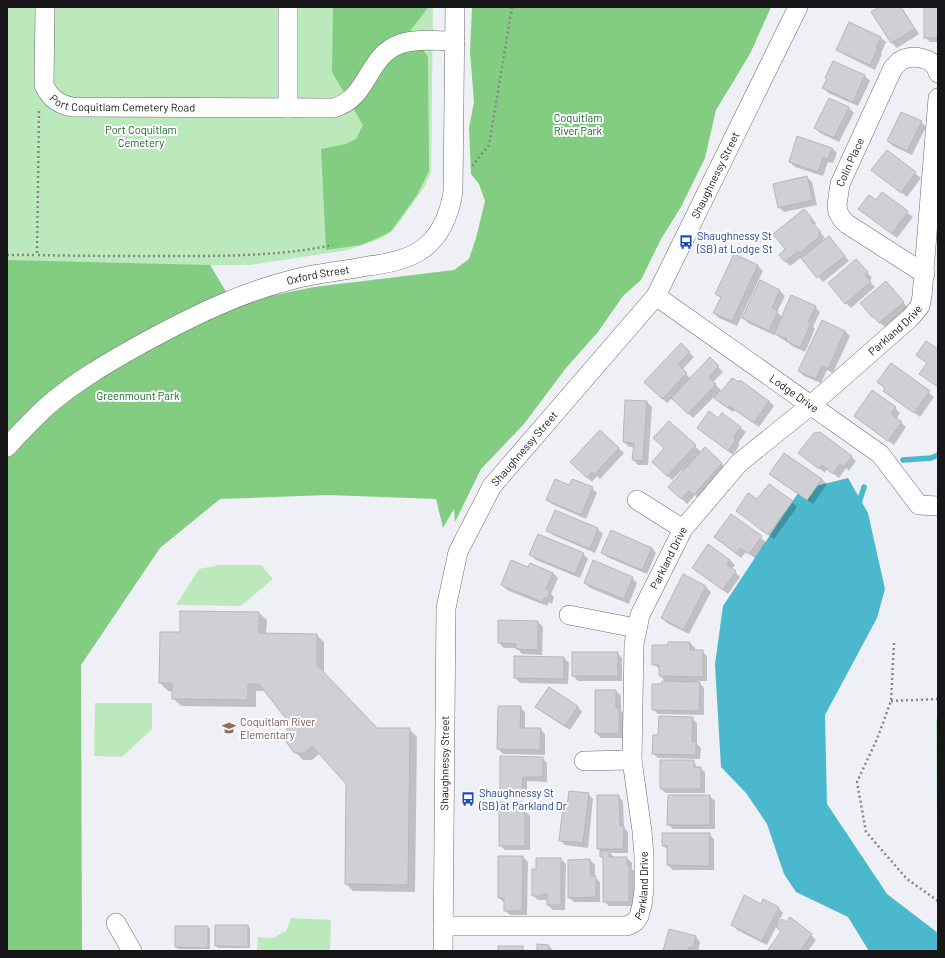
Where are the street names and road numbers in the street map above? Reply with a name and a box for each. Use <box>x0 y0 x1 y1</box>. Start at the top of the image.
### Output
street label: Port Coquitlam Cemetery Road <box>47 91 195 113</box>
street label: Shaughnessy Street <box>688 130 742 221</box>
street label: Colin Place <box>833 135 866 189</box>
street label: Oxford Street <box>285 262 350 287</box>
street label: Parkland Drive <box>865 302 924 358</box>
street label: Lodge Drive <box>767 371 821 415</box>
street label: Shaughnessy Street <box>488 408 560 488</box>
street label: Parkland Drive <box>647 524 689 591</box>
street label: Shaughnessy Street <box>437 716 451 810</box>
street label: Parkland Drive <box>631 851 650 922</box>

